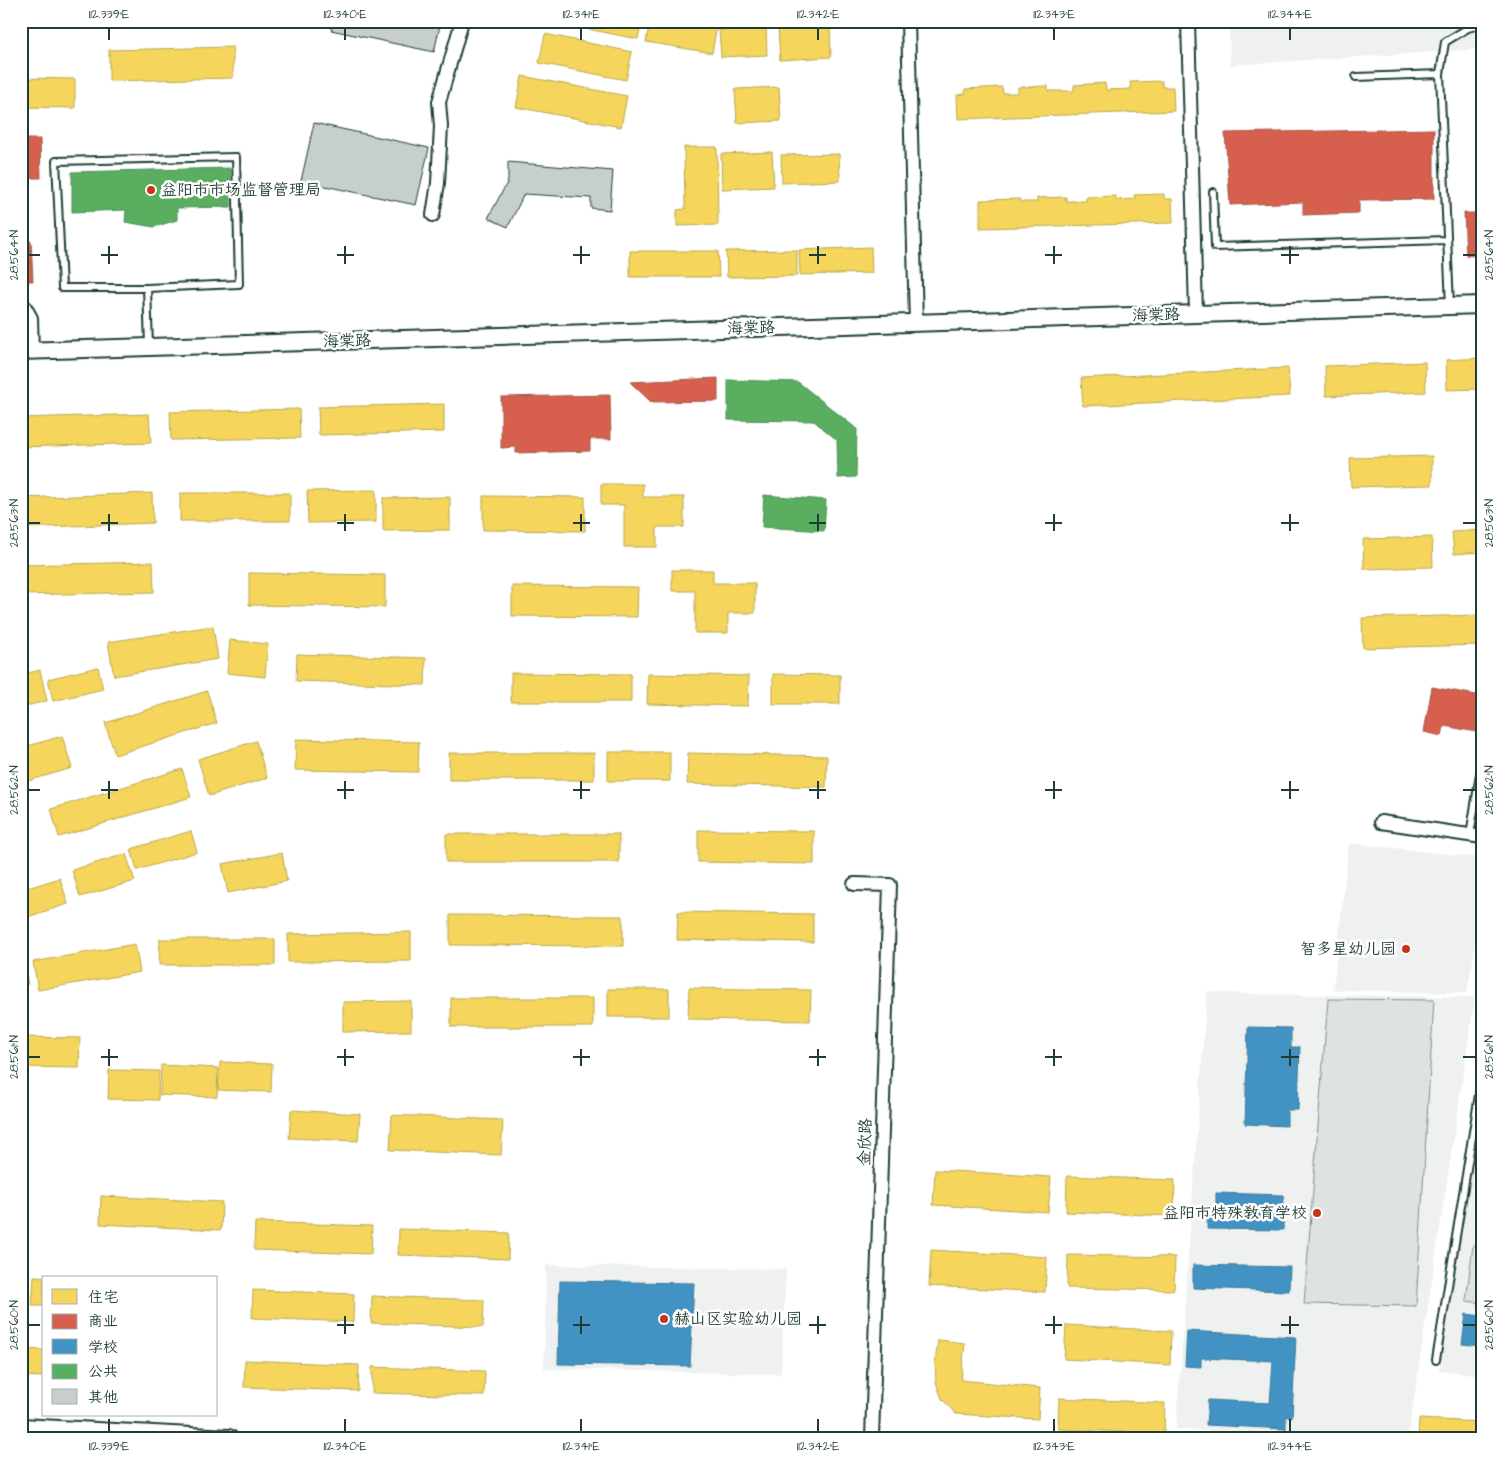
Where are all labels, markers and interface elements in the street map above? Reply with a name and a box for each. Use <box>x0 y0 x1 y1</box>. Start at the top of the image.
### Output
text: 112.339°E <box>89 6 129 23</box>
text: 112.340°E <box>323 6 367 23</box>
text: 112.341°E <box>562 6 600 23</box>
text: 112.342°E <box>797 6 839 23</box>
text: 112.343°E <box>1033 6 1075 23</box>
text: 112.344°E <box>1268 6 1312 23</box>
place label: 益阳市市场监督管理局 <box>161 179 321 201</box>
marker: 益阳市市场监督管理局 <box>145 184 157 196</box>
text: 28.564°N <box>6 229 23 280</box>
text: 28.564°N <box>1481 229 1498 280</box>
street label: 海棠路 <box>1132 303 1180 327</box>
street label: 海棠路 <box>727 316 775 340</box>
street label: 海棠路 <box>323 329 371 353</box>
text: 28.563°N <box>6 498 23 547</box>
text: 28.563°N <box>1481 498 1498 547</box>
text: 28.562°N <box>6 765 23 815</box>
text: 28.562°N <box>1481 765 1498 815</box>
place label: 智多星幼儿园 <box>1300 938 1396 960</box>
marker: 智多星幼儿园 <box>1400 943 1412 955</box>
text: 28.561°N <box>6 1035 23 1079</box>
text: 28.561°N <box>1481 1035 1498 1079</box>
street label: 金欣路 <box>853 1118 877 1166</box>
place label: 益阳市特殊教育学校 <box>1163 1202 1307 1224</box>
marker: 益阳市特殊教育学校 <box>1311 1207 1323 1219</box>
legend <box>42 1276 218 1416</box>
text: 住宅 <box>88 1287 118 1308</box>
text: 28.560°N <box>6 1299 23 1350</box>
text: 28.560°N <box>1481 1299 1498 1350</box>
place label: 赫山区实验幼儿园 <box>674 1308 802 1330</box>
text: 商业 <box>88 1311 118 1332</box>
marker: 赫山区实验幼儿园 <box>658 1313 670 1325</box>
text: 学校 <box>88 1337 118 1358</box>
text: 公共 <box>88 1361 118 1382</box>
text: 其他 <box>88 1387 118 1408</box>
text: 112.339°E <box>89 1438 129 1455</box>
text: 112.340°E <box>323 1438 367 1455</box>
text: 112.341°E <box>562 1438 600 1455</box>
text: 112.342°E <box>797 1438 839 1455</box>
text: 112.343°E <box>1033 1438 1075 1455</box>
text: 112.344°E <box>1268 1438 1312 1455</box>

